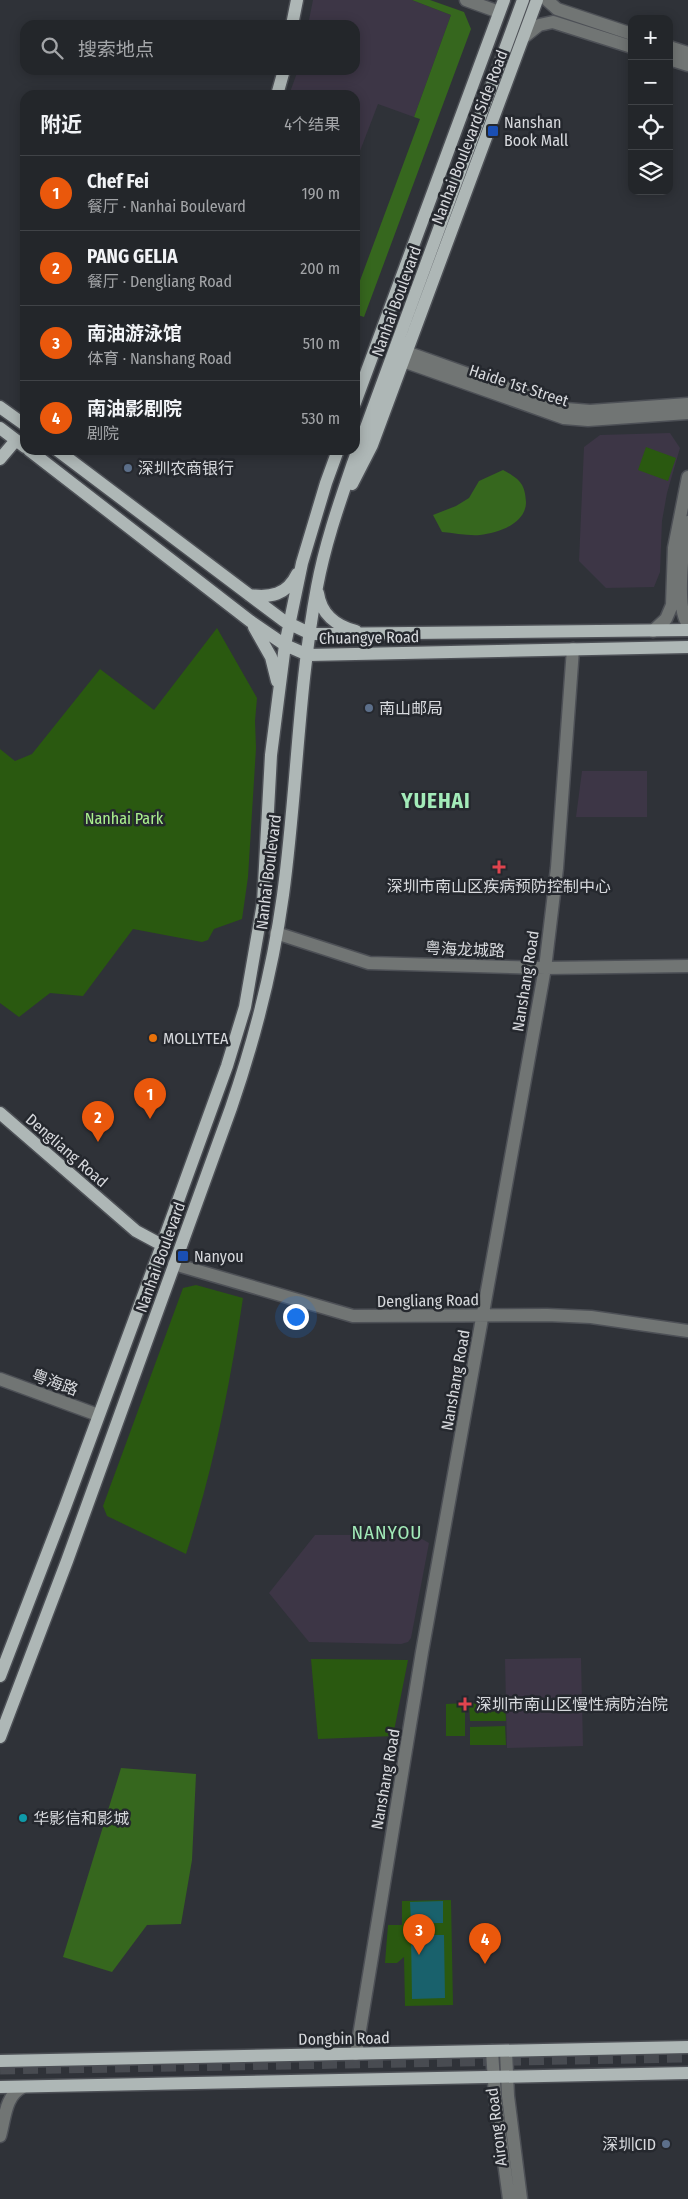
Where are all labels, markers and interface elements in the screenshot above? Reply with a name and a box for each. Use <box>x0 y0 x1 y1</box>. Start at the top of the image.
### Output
map controls <box>628 15 673 195</box>
button: + <box>628 15 673 60</box>
search box <box>20 20 360 75</box>
icon: search <box>38 34 66 62</box>
text: 搜索地点 <box>78 38 154 61</box>
street label: Nanhai Boulevard Side Road <box>427 47 512 227</box>
button: − <box>628 60 673 105</box>
button: locate <box>628 105 673 150</box>
text: 附近 <box>40 112 82 138</box>
place label: Nanshan Book Mall <box>504 113 568 150</box>
text: 4个结果 <box>284 115 340 134</box>
marker: Nanshan Book Mall <box>486 124 500 138</box>
button: layers <box>628 150 673 195</box>
text: Chef Fei <box>87 170 149 193</box>
text: 1 <box>53 184 59 203</box>
text: 190 m <box>302 184 340 203</box>
text: 餐厅 · Nanhai Boulevard <box>87 197 246 216</box>
street label: Nanhai Boulevard <box>368 243 425 359</box>
text: PANG GELIA <box>87 245 178 268</box>
text: 2 <box>52 259 60 278</box>
text: 200 m <box>300 259 340 278</box>
text: 餐厅 · Dengliang Road <box>87 272 232 291</box>
text: 南油游泳馆 <box>87 322 182 345</box>
text: 3 <box>52 334 60 353</box>
text: 510 m <box>303 334 340 353</box>
text: 体育 · Nanshang Road <box>87 349 232 368</box>
street label: Haide 1st Street <box>467 360 572 411</box>
text: 南油影剧院 <box>87 397 182 420</box>
text: 4 <box>52 409 60 428</box>
text: 530 m <box>301 409 340 428</box>
text: 剧院 <box>87 424 119 443</box>
place label: 深圳农商银行 <box>138 459 234 478</box>
marker: 深圳农商银行 <box>122 462 134 474</box>
street label: Chuangye Road <box>319 627 419 648</box>
place label: 南山邮局 <box>379 699 443 718</box>
marker: 南山邮局 <box>363 702 375 714</box>
district label: YUEHAI <box>400 788 471 814</box>
park label: Nanhai Park <box>85 809 164 828</box>
street label: Nanhai Boulevard <box>252 813 285 931</box>
marker: 深圳市南山区疾病预防控制中心 <box>492 860 506 874</box>
place label: 深圳市南山区疾病预防控制中心 <box>387 877 611 896</box>
street label: Nanshang Road <box>508 929 543 1033</box>
street label: 粤海龙城路 <box>425 939 505 960</box>
place label: MOLLYTEA <box>163 1029 229 1048</box>
marker: MOLLYTEA <box>147 1032 159 1044</box>
pin: 1 <box>134 1078 166 1119</box>
pin: 2 <box>82 1101 114 1142</box>
street label: Dengliang Road <box>22 1110 111 1191</box>
street label: Nanhai Boulevard <box>132 1199 189 1315</box>
place label: Nanyou <box>194 1247 244 1266</box>
marker: Nanyou <box>176 1249 190 1263</box>
street label: Dengliang Road <box>377 1290 479 1311</box>
your location <box>283 1304 309 1330</box>
street label: Nanshang Road <box>437 1328 474 1432</box>
street label: 粤海路 <box>29 1365 81 1400</box>
district label: NANYOU <box>351 1521 423 1544</box>
place label: 深圳市南山区慢性病防治院 <box>476 1695 668 1714</box>
marker: 深圳市南山区慢性病防治院 <box>458 1697 472 1711</box>
street label: Nanshang Road <box>367 1727 404 1831</box>
place label: 华影信和影城 <box>33 1809 129 1828</box>
marker: 华影信和影城 <box>17 1812 29 1824</box>
pin: 3 <box>403 1914 435 1955</box>
pin: 4 <box>469 1923 501 1964</box>
street label: Dongbin Road <box>298 2028 390 2049</box>
street label: Airong Road <box>482 2087 511 2167</box>
place label: 深圳CID <box>602 2135 656 2154</box>
marker: 深圳CID <box>660 2138 672 2150</box>

